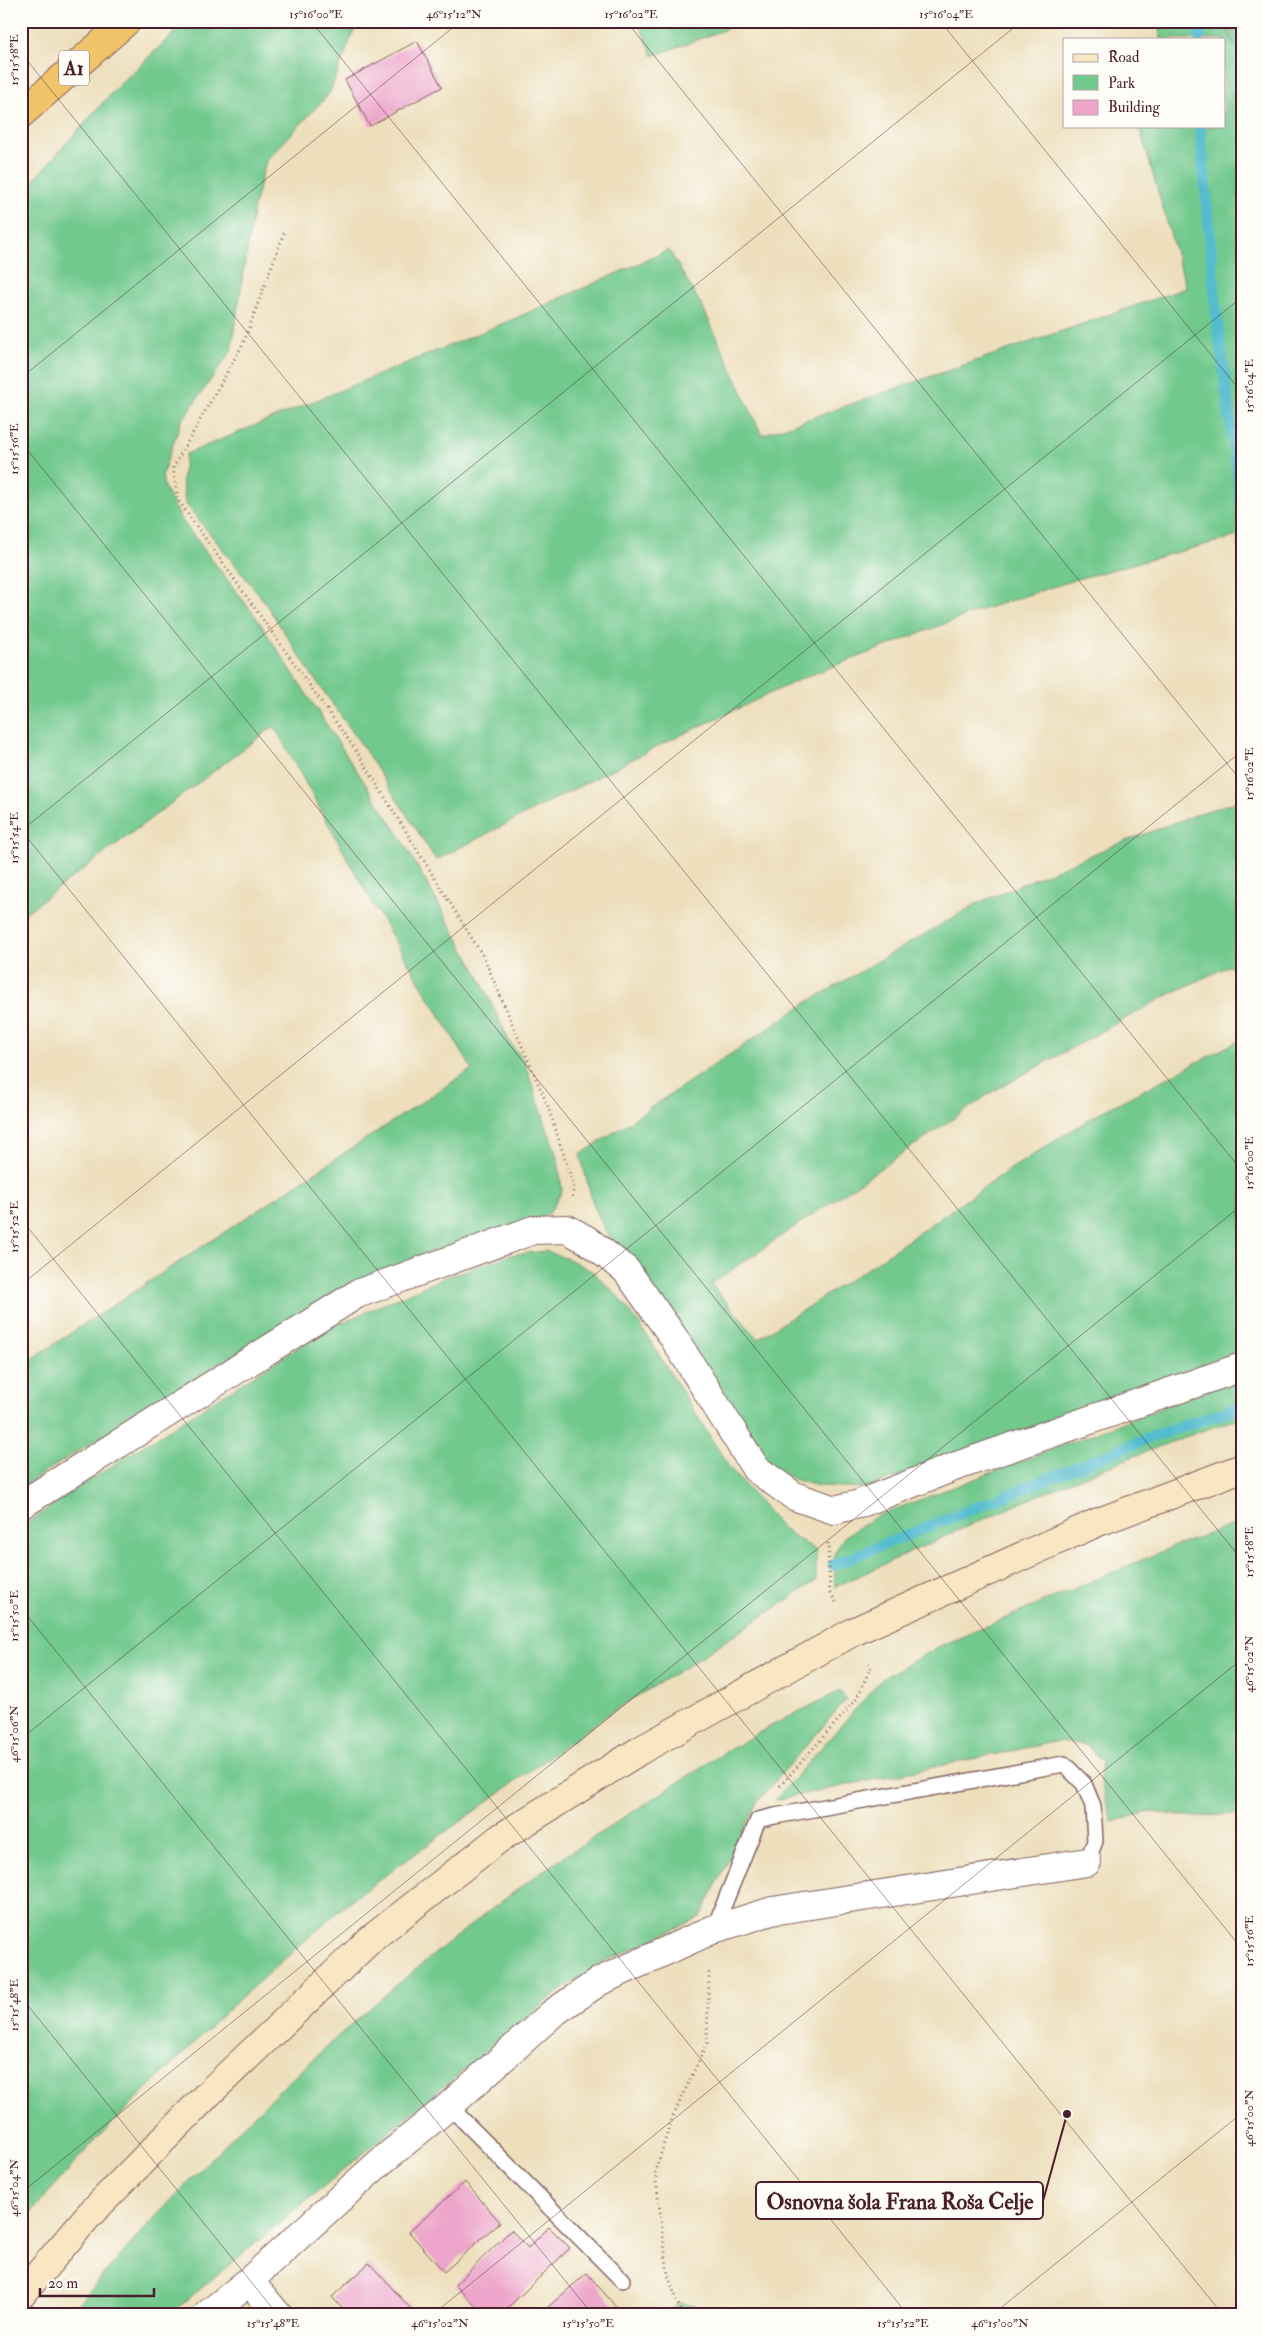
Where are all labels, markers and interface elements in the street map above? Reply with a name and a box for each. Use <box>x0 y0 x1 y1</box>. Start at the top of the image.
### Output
text: 15°16'00"E <box>289 7 343 22</box>
text: 46°15'12"N <box>426 7 482 22</box>
text: 15°16'02"E <box>604 7 658 22</box>
text: 15°16'04"E <box>919 7 973 22</box>
text: 15°15'58"E <box>7 34 22 86</box>
legend <box>1063 38 1226 128</box>
text: Road <box>1108 48 1140 67</box>
road number: A1 <box>59 50 89 86</box>
text: Park <box>1108 74 1135 93</box>
text: Building <box>1108 98 1160 117</box>
text: 15°16'04"E <box>1242 359 1257 413</box>
text: 15°15'56"E <box>7 423 22 475</box>
text: 15°16'02"E <box>1242 747 1257 801</box>
text: 15°15'54"E <box>7 812 22 864</box>
text: 15°16'00"E <box>1242 1136 1257 1190</box>
text: 15°15'52"E <box>7 1201 22 1253</box>
text: 15°15'58"E <box>1242 1526 1257 1578</box>
text: 15°15'50"E <box>7 1590 22 1642</box>
text: 46°15'02"N <box>1242 1635 1257 1693</box>
text: 46°15'06"N <box>7 1705 22 1763</box>
text: 15°15'56"E <box>1242 1915 1257 1967</box>
text: 15°15'48"E <box>7 1978 22 2031</box>
text: 46°15'00"N <box>1242 2089 1257 2147</box>
text: 46°15'04"N <box>7 2159 22 2217</box>
callout: Osnovna šola Frana Roša Celje <box>756 2182 1043 2219</box>
text: Osnovna šola Frana Roša Celje <box>766 2188 1034 2216</box>
scale bar <box>40 2266 154 2298</box>
text: 20 m <box>48 2274 78 2293</box>
text: 15°15'48"E <box>247 2316 300 2331</box>
text: 46°15'02"N <box>411 2316 469 2331</box>
text: 15°15'50"E <box>562 2316 614 2331</box>
text: 15°15'52"E <box>877 2316 929 2331</box>
text: 46°15'00"N <box>971 2316 1029 2331</box>

